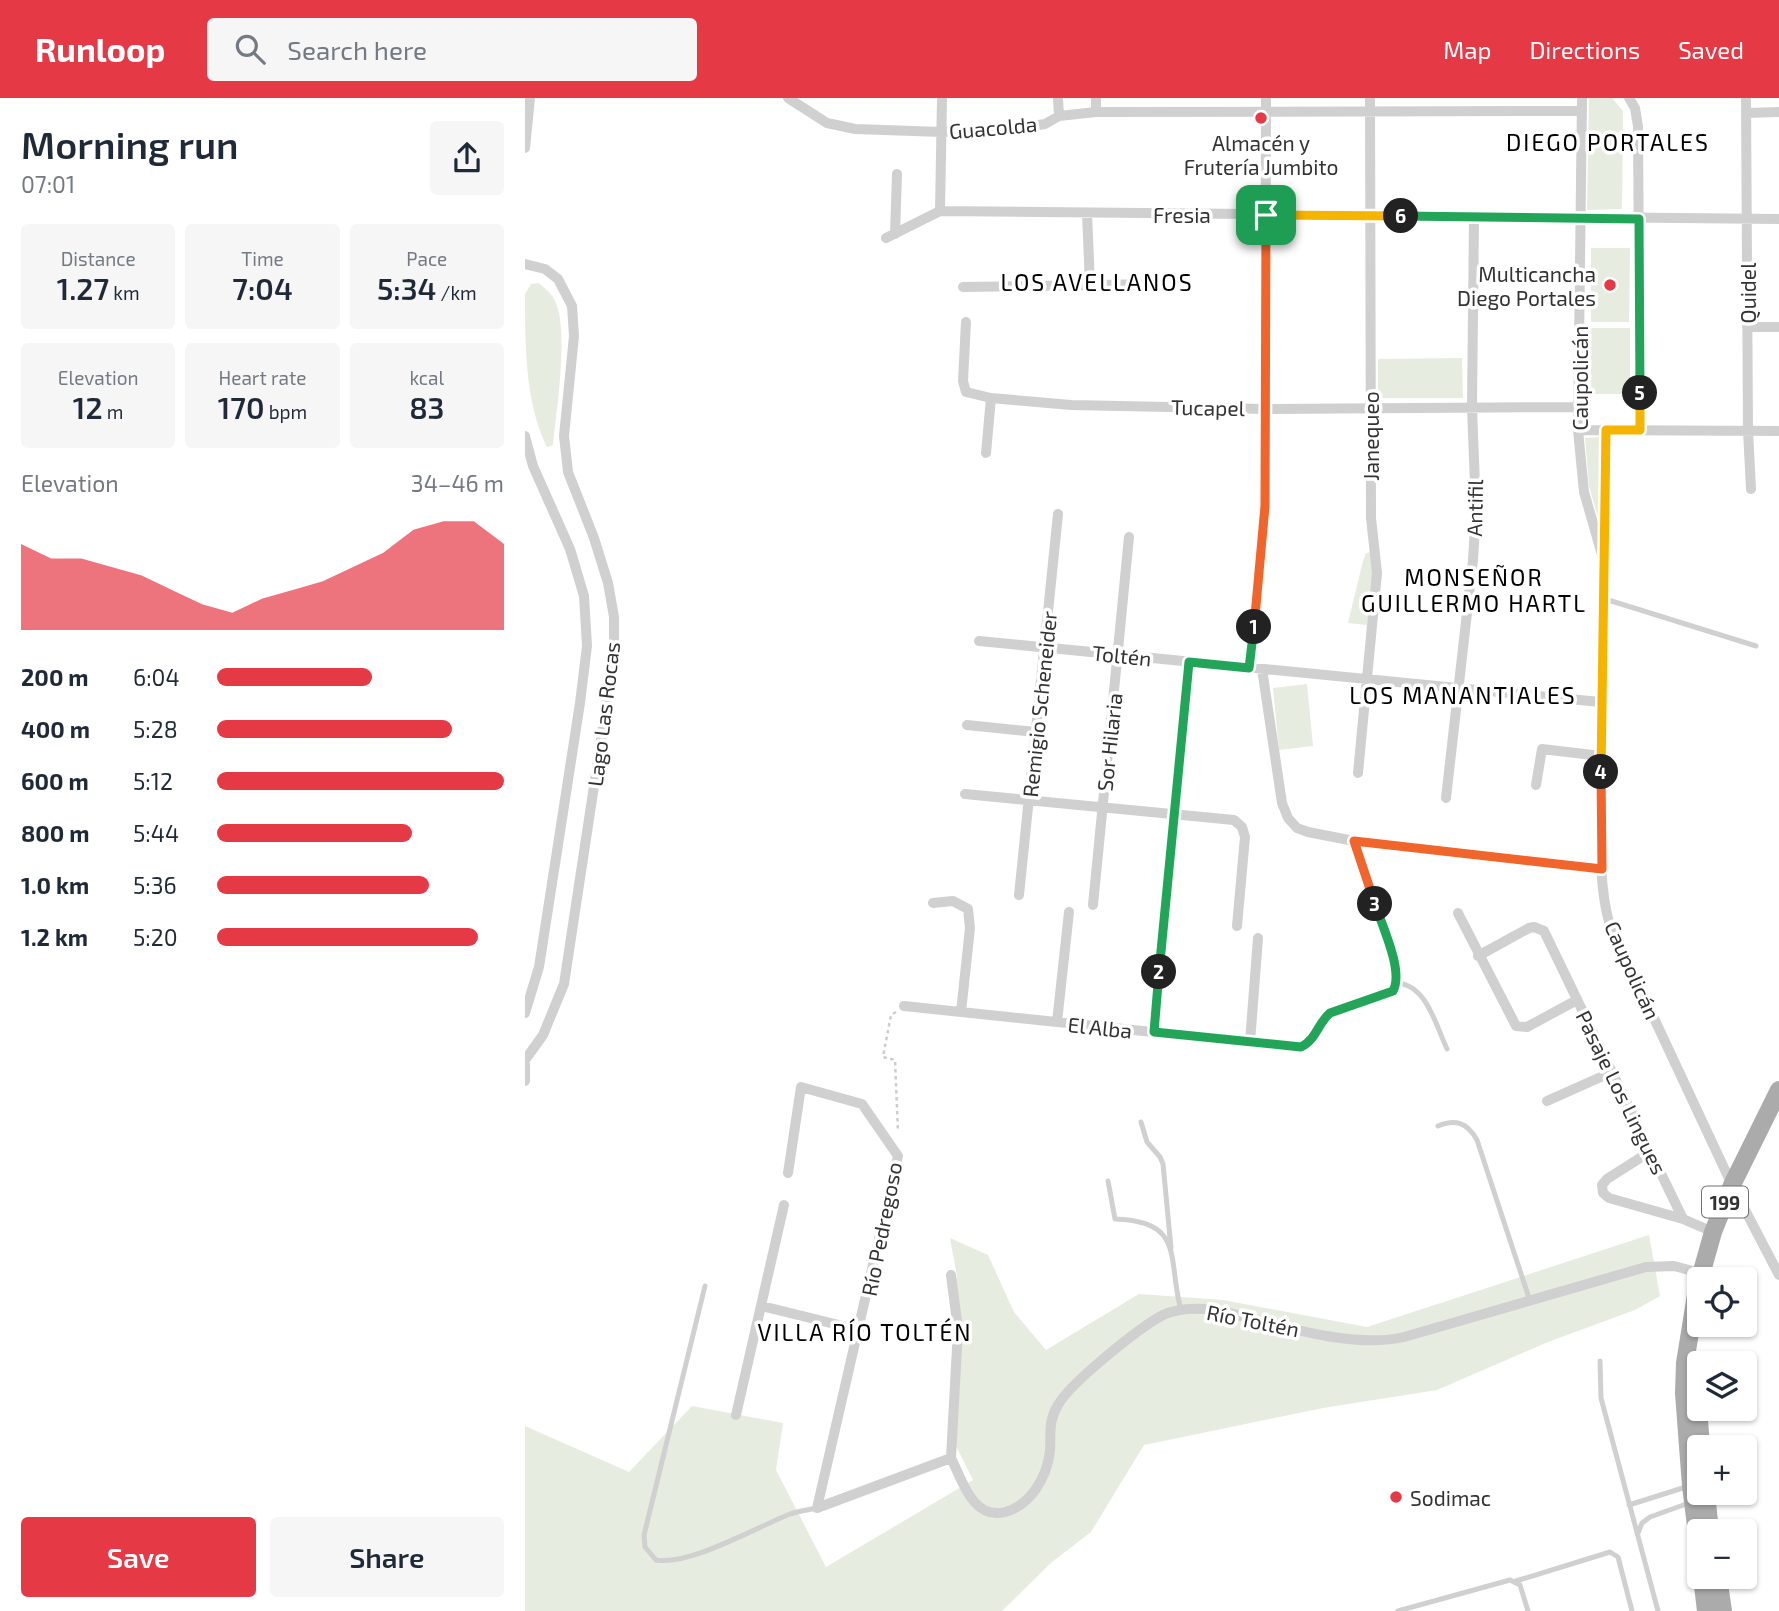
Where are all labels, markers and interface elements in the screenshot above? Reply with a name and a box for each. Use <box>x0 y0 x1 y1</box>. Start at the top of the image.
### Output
search box <box>207 18 697 81</box>
text: Runloop <box>35 29 165 69</box>
icon: search <box>231 30 269 68</box>
text: Search here <box>287 34 427 65</box>
text: Map <box>1443 35 1491 64</box>
text: Directions <box>1529 35 1640 64</box>
text: Saved <box>1678 35 1744 64</box>
marker: Almacén y Frutería Jumbito <box>1253 110 1269 126</box>
street label: Guacolda <box>948 111 1038 143</box>
text: Morning run <box>21 121 239 167</box>
button: share <box>430 121 504 195</box>
district label: DIEGO PORTALES <box>1506 128 1710 156</box>
place label: Almacén y Frutería Jumbito <box>1184 130 1338 179</box>
text: 07:01 <box>21 170 75 198</box>
pin <box>1236 185 1296 245</box>
icon: arrive <box>1247 196 1285 234</box>
pin: 6 <box>1383 198 1419 234</box>
street label: Fresia <box>1153 202 1211 227</box>
text: 6 <box>1395 204 1406 227</box>
text: Distance <box>61 247 136 270</box>
text: Time <box>241 247 284 270</box>
text: Pace <box>406 247 447 270</box>
place label: Multicancha Diego Portales <box>1457 261 1596 310</box>
street label: Quidel <box>1735 262 1761 323</box>
district label: LOS AVELLANOS <box>1000 268 1194 296</box>
text: 1.27 <box>57 270 109 306</box>
text: 7:04 <box>232 270 293 306</box>
text: 5:34 <box>377 270 436 306</box>
marker: Multicancha Diego Portales <box>1602 277 1618 293</box>
text: km <box>109 281 140 304</box>
text: /km <box>436 281 477 304</box>
street label: Caupolicán <box>1567 325 1592 431</box>
text: Elevation <box>58 366 138 389</box>
text: Heart rate <box>219 366 306 389</box>
text: kcal <box>409 366 444 389</box>
pin: 5 <box>1623 376 1657 410</box>
text: 5 <box>1634 381 1645 404</box>
text: 12 <box>73 389 103 425</box>
text: 170 <box>218 389 265 425</box>
text: 83 <box>409 389 444 425</box>
street label: Janequeo <box>1358 391 1383 481</box>
street label: Tucapel <box>1171 394 1246 420</box>
text: m <box>103 400 123 423</box>
text: bpm <box>265 400 307 423</box>
text: Elevation <box>21 469 119 497</box>
text: 34–46 m <box>411 469 504 497</box>
street label: Antifil <box>1461 478 1487 537</box>
district label: MONSEÑOR GUILLERMO HARTL <box>1361 563 1587 617</box>
street label: Remigio Scheneider <box>1017 609 1061 798</box>
pin: 1 <box>1237 610 1271 644</box>
text: 1 <box>1249 615 1258 638</box>
street label: Toltén <box>1091 639 1153 671</box>
street label: Lago Las Rocas <box>582 640 624 788</box>
text: 200 m <box>21 663 89 691</box>
text: 6:04 <box>133 663 180 691</box>
district label: LOS MANANTIALES <box>1349 681 1577 709</box>
street label: Sor Hilaria <box>1091 692 1127 792</box>
text: 400 m <box>21 715 90 743</box>
text: 5:28 <box>133 715 178 743</box>
pin: 4 <box>1583 754 1619 790</box>
text: 4 <box>1594 760 1607 783</box>
text: 600 m <box>21 767 89 795</box>
text: 5:12 <box>133 767 173 795</box>
text: 800 m <box>21 819 90 847</box>
text: 5:44 <box>133 819 179 847</box>
text: 1.0 km <box>21 871 89 899</box>
text: 5:36 <box>133 871 177 899</box>
pin: 3 <box>1357 886 1393 922</box>
text: 3 <box>1369 892 1380 915</box>
street label: Caupolicán <box>1600 917 1666 1023</box>
text: 1.2 km <box>21 923 88 951</box>
text: 5:20 <box>133 923 178 951</box>
pin: 2 <box>1141 954 1177 990</box>
text: 2 <box>1153 960 1164 983</box>
street label: Pasaje Los Lingues <box>1571 1006 1672 1178</box>
street label: El Alba <box>1067 1011 1133 1043</box>
street label: Río Pedregoso <box>856 1160 906 1298</box>
road number: 199 <box>1702 1186 1748 1218</box>
map controls <box>1687 1267 1757 1589</box>
button: locate <box>1687 1267 1757 1337</box>
street label: Río Toltén <box>1205 1299 1301 1341</box>
district label: VILLA RÍO TOLTÉN <box>757 1318 973 1346</box>
button: layers <box>1687 1351 1757 1421</box>
button: + <box>1687 1435 1757 1505</box>
place label: Sodimac <box>1410 1485 1491 1510</box>
marker: Sodimac <box>1388 1489 1404 1505</box>
button: Save <box>21 1517 256 1597</box>
button: Share <box>270 1517 504 1597</box>
button: − <box>1687 1519 1757 1589</box>

